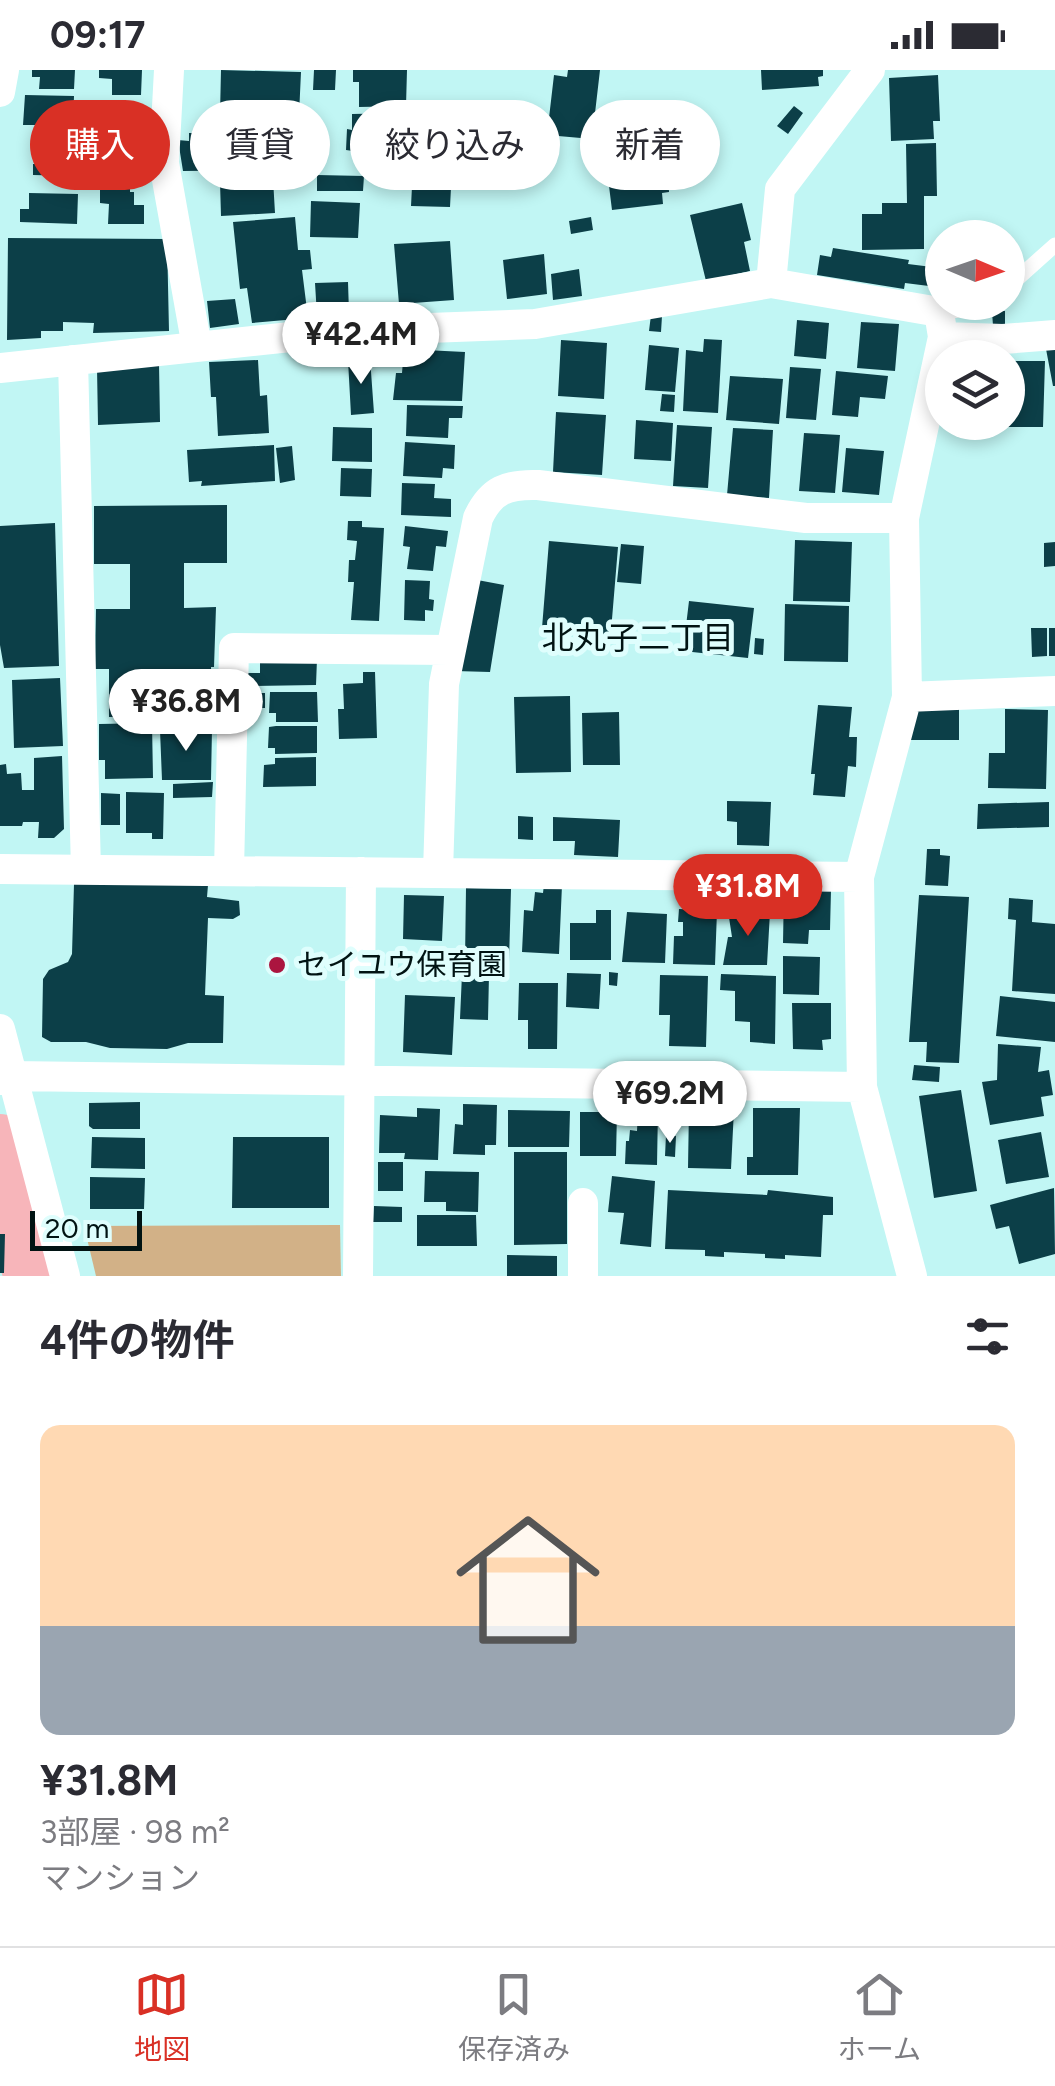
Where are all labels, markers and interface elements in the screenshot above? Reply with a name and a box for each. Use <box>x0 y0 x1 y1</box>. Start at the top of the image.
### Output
text: 09:17 <box>50 12 145 58</box>
chip: 購入 <box>30 100 170 190</box>
chip: 賃貸 <box>190 100 330 190</box>
chip: 絞り込み <box>350 100 560 190</box>
chip: 新着 <box>580 100 720 190</box>
north arrow <box>925 220 1025 320</box>
map controls <box>925 220 1025 440</box>
pin: ¥42.4M <box>280 302 442 387</box>
text: ¥42.4M <box>304 315 418 353</box>
button: layers <box>925 340 1025 440</box>
district label: 北丸子二丁目 <box>542 619 734 657</box>
pin: ¥36.8M <box>105 669 267 754</box>
text: ¥36.8M <box>131 682 241 720</box>
pin: ¥31.8M <box>667 854 829 939</box>
text: ¥31.8M <box>695 867 801 905</box>
place label: セイユウ保育園 <box>297 946 506 983</box>
marker: セイユウ保育園 <box>266 954 288 976</box>
pin: ¥69.2M <box>589 1061 751 1146</box>
text: ¥69.2M <box>615 1074 725 1112</box>
scale bar <box>30 1206 142 1250</box>
text: 20 m <box>45 1211 109 1245</box>
icon: filters <box>960 1309 1015 1364</box>
text: 4件の物件 <box>40 1315 235 1366</box>
icon: home <box>438 1490 618 1670</box>
text: ¥31.8M <box>40 1755 178 1806</box>
text: 3部屋 · 98 m² <box>40 1813 230 1851</box>
text: マンション <box>40 1859 200 1897</box>
tab: 地図 <box>134 1967 190 2067</box>
tab: 保存済み <box>458 1967 570 2067</box>
tab: ホーム <box>838 1967 921 2067</box>

